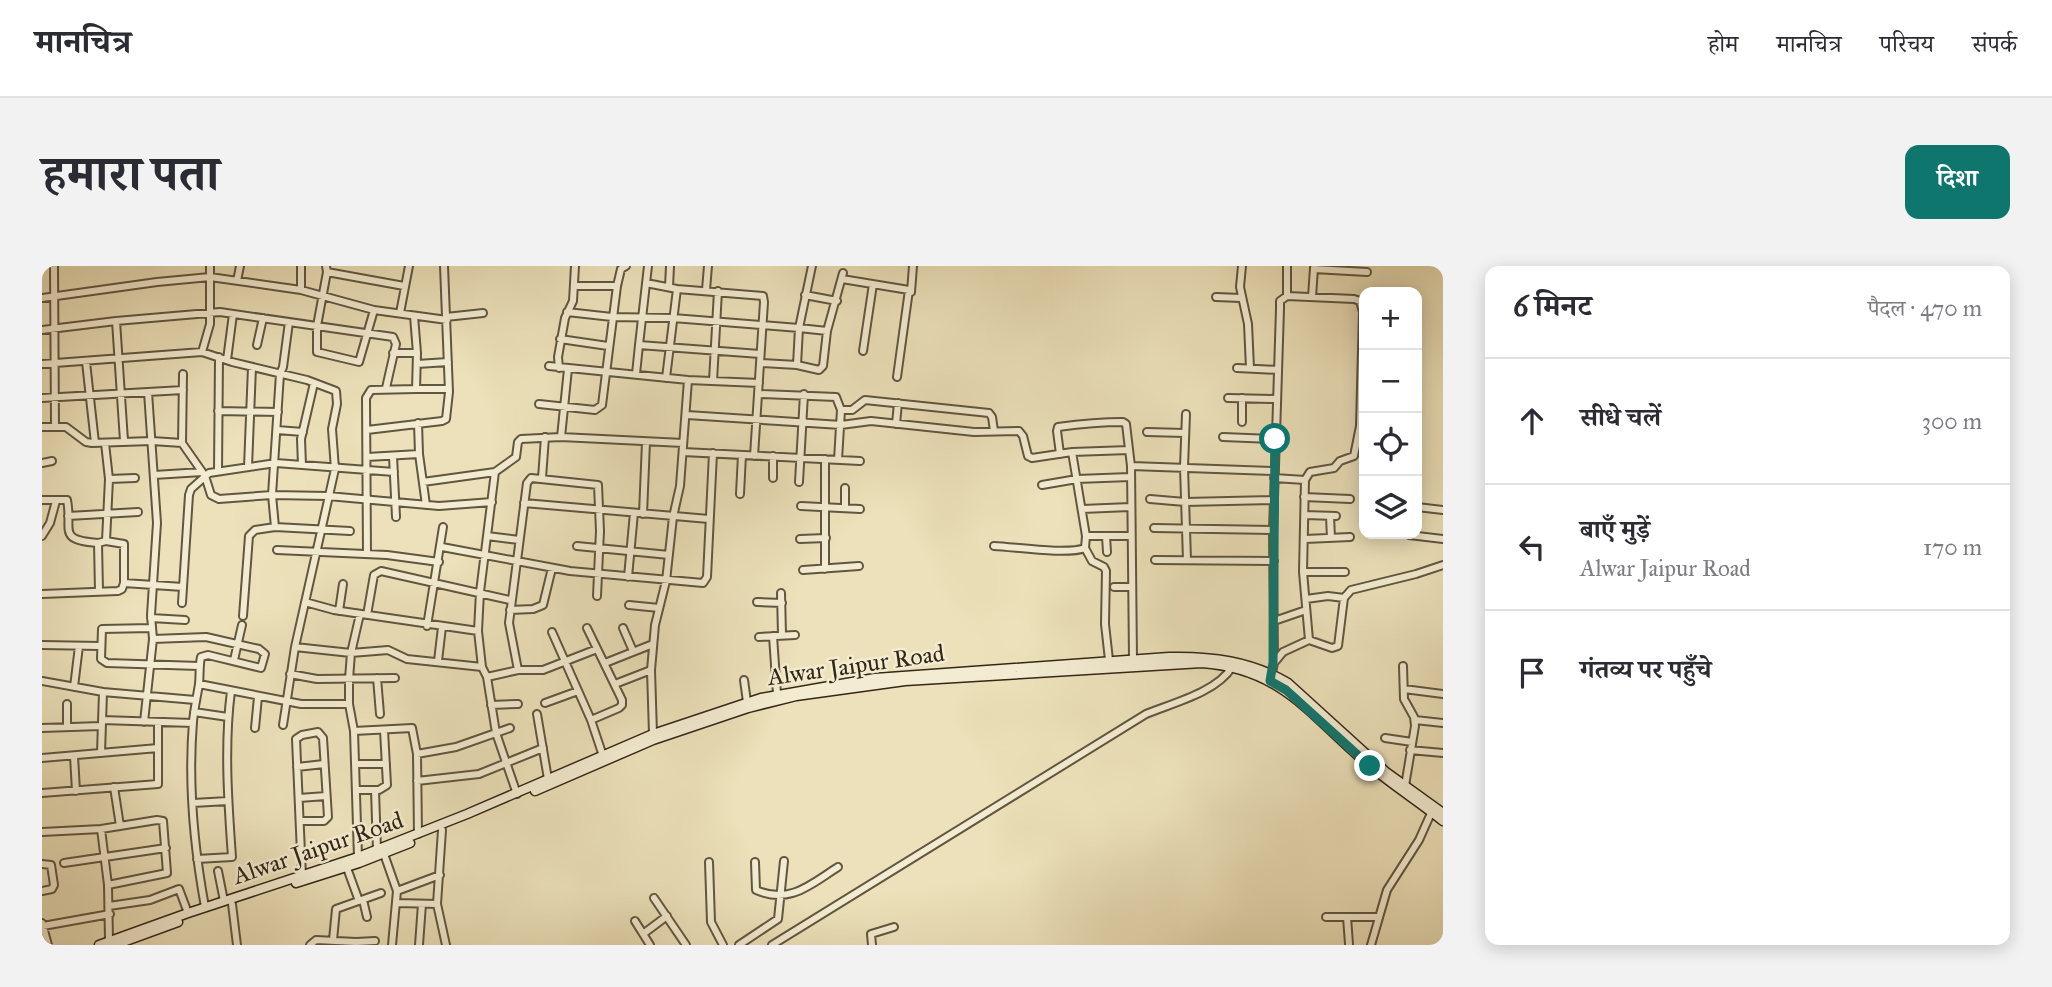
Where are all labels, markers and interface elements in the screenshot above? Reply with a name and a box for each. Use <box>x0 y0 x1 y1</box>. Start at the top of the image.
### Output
text: मानचित्र <box>35 22 131 62</box>
text: होम <box>1708 29 1738 59</box>
text: मानचित्र <box>1776 29 1842 59</box>
text: परिचय <box>1880 29 1934 59</box>
text: संपर्क <box>1972 29 2017 59</box>
text: हमारा पता <box>42 144 219 203</box>
button: दिशा <box>1905 145 2010 219</box>
map controls <box>1359 287 1422 539</box>
button: + <box>1359 287 1422 350</box>
text: 6 मिनट <box>1513 288 1592 324</box>
text: पैदल · 470 m <box>1868 294 1982 322</box>
button: − <box>1359 350 1422 413</box>
text: सीधे चलें <box>1580 401 1661 433</box>
icon: ahead <box>1513 402 1551 440</box>
text: 300 m <box>1922 407 1982 435</box>
button: locate <box>1359 413 1422 476</box>
route start <box>1259 423 1290 454</box>
button: layers <box>1359 476 1422 539</box>
text: बाएँ मुड़ें <box>1580 513 1650 545</box>
icon: left <box>1513 528 1551 566</box>
text: 170 m <box>1923 533 1982 561</box>
text: Alwar Jaipur Road <box>1580 554 1751 582</box>
street label: Alwar Jaipur Road <box>765 638 946 692</box>
text: गंतव्य पर पहुँचे <box>1580 653 1711 685</box>
icon: arrive <box>1513 654 1551 692</box>
route end <box>1354 750 1385 781</box>
street label: Alwar Jaipur Road <box>228 805 407 892</box>

